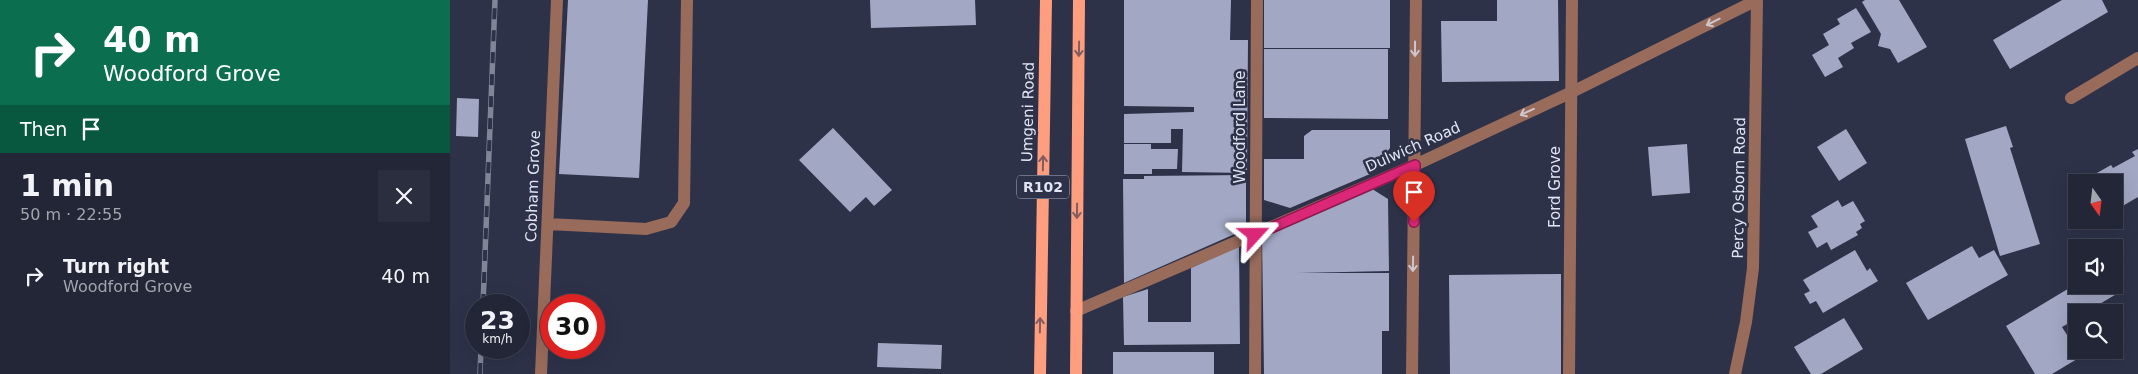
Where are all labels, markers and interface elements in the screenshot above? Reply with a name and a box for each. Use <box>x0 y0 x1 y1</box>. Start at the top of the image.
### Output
one-way arrow <box>1706 18 1721 27</box>
icon: right <box>20 20 85 85</box>
text: 40 m <box>103 20 200 60</box>
one-way arrow <box>1074 40 1084 56</box>
one-way arrow <box>1411 40 1420 56</box>
text: Woodford Grove <box>103 61 281 86</box>
street label: Umgeni Road <box>1018 62 1038 162</box>
street label: Woodford Lane <box>1231 71 1249 183</box>
one-way arrow <box>1520 108 1535 118</box>
icon: arrive <box>77 115 105 143</box>
street label: Percy Osborn Road <box>1729 117 1749 259</box>
text: Then <box>20 118 67 140</box>
street label: Dulwich Road <box>1363 118 1463 176</box>
street label: Cobham Grove <box>522 130 544 242</box>
street label: Ford Grove <box>1546 146 1564 228</box>
one-way arrow <box>1038 155 1048 172</box>
text: 1 min <box>20 168 114 203</box>
button: close <box>378 170 430 222</box>
pin <box>1393 171 1435 222</box>
north arrow <box>2068 174 2122 229</box>
map controls <box>2068 174 2123 359</box>
road number: R102 <box>1017 176 1069 198</box>
icon: arrive <box>1400 178 1428 206</box>
one-way arrow <box>1072 202 1082 219</box>
text: 50 m · 22:55 <box>20 205 122 224</box>
position arrow <box>1228 208 1280 260</box>
button: sound <box>2068 239 2123 294</box>
text: Turn right <box>63 255 169 277</box>
one-way arrow <box>1409 255 1418 271</box>
icon: right <box>20 262 48 290</box>
text: 40 m <box>381 265 430 287</box>
text: Woodford Grove <box>63 277 192 296</box>
speed limit sign: 30 <box>540 294 605 359</box>
button: search <box>2068 304 2123 359</box>
text: 23 <box>480 306 515 335</box>
one-way arrow <box>1036 318 1045 334</box>
text: km/h <box>482 332 513 346</box>

